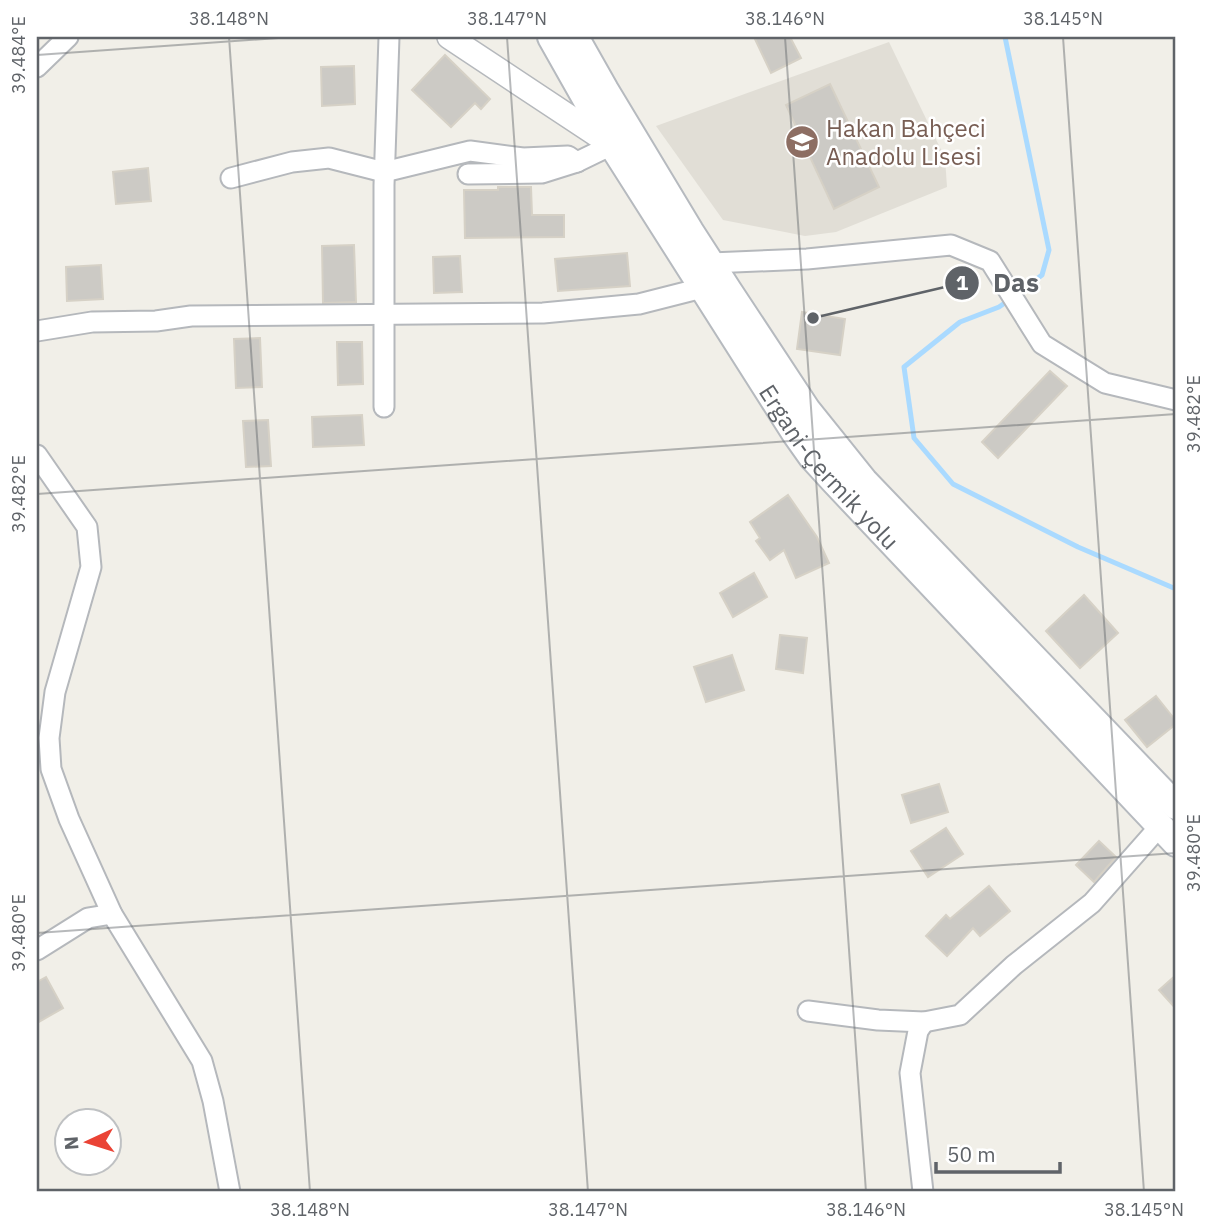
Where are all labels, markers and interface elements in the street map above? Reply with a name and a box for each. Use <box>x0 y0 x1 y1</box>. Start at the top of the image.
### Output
text: 38.148°N <box>189 7 269 30</box>
text: 38.147°N <box>467 7 547 30</box>
text: 38.146°N <box>745 7 825 30</box>
text: 38.145°N <box>1023 7 1103 30</box>
text: 39.484°E <box>7 16 30 94</box>
place label: Hakan Bahçeci Anadolu Lisesi <box>826 112 986 172</box>
school or university icon: Hakan Bahçeci Anadolu Lisesi <box>783 123 821 161</box>
callout: Das <box>944 259 1053 306</box>
text: Das <box>993 265 1039 299</box>
text: 1 <box>956 268 969 296</box>
text: 39.482°E <box>1182 375 1205 453</box>
street label: Ergani-Çermik yolu <box>752 378 906 556</box>
text: 39.482°E <box>7 455 30 533</box>
text: 39.480°E <box>1182 814 1205 892</box>
text: 39.480°E <box>7 894 30 972</box>
north arrow <box>52 1106 122 1176</box>
scale bar <box>936 1131 1061 1175</box>
text: N <box>59 1135 83 1151</box>
text: 50 m <box>947 1140 996 1168</box>
text: 38.148°N <box>270 1198 350 1221</box>
text: 38.147°N <box>548 1198 628 1221</box>
text: 38.146°N <box>826 1198 906 1221</box>
text: 38.145°N <box>1104 1198 1184 1221</box>

